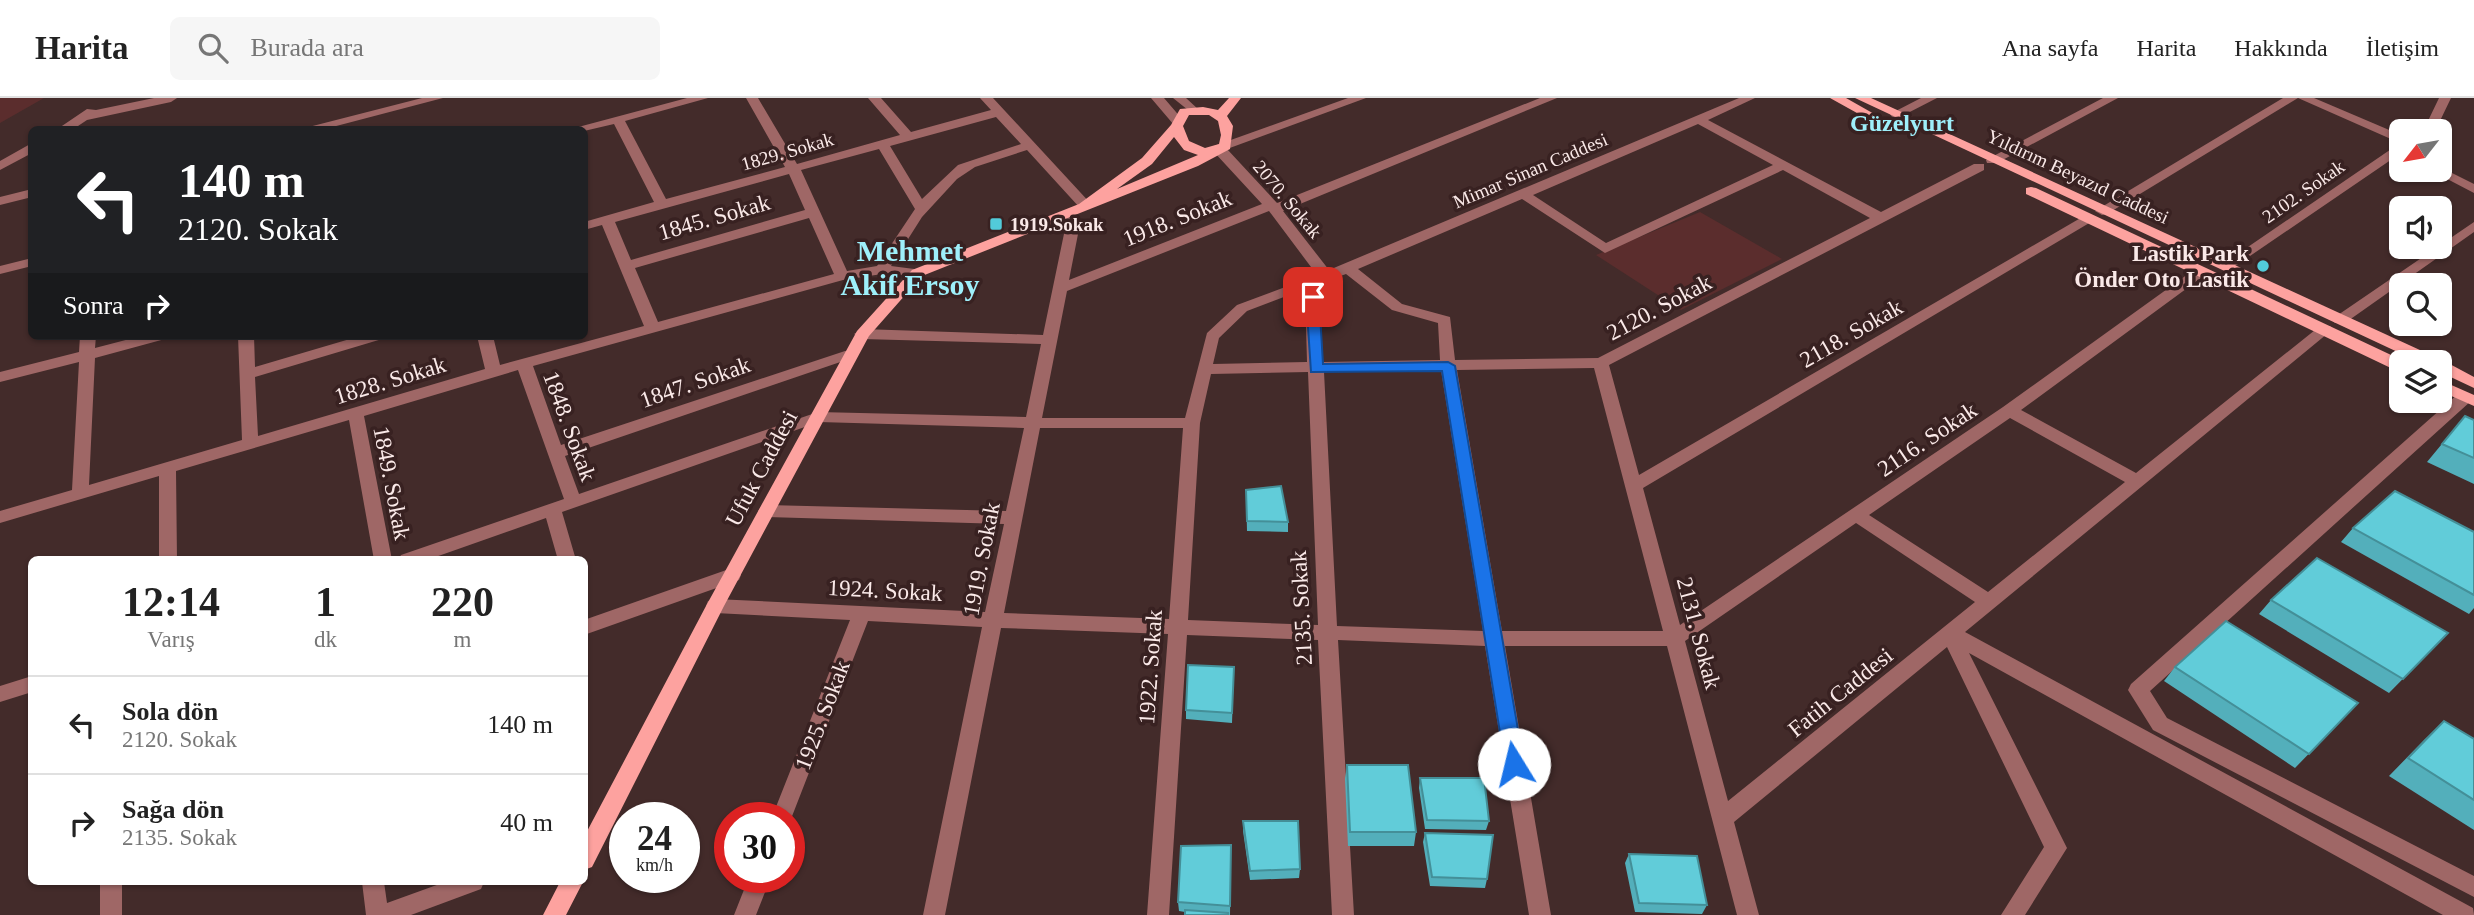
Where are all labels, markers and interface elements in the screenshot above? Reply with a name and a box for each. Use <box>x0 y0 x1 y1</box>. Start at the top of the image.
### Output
search box <box>170 17 660 80</box>
icon: search <box>194 29 232 67</box>
text: Harita <box>35 30 128 66</box>
text: Burada ara <box>250 33 364 62</box>
text: Ana sayfa <box>2002 35 2098 61</box>
text: Harita <box>2136 35 2196 61</box>
text: Hakkında <box>2234 35 2328 61</box>
text: İletişim <box>2366 35 2439 61</box>
district label: Güzelyurt <box>1850 110 1954 136</box>
north arrow <box>2389 119 2452 182</box>
map controls <box>2389 119 2452 413</box>
street label: Yıldırım Beyazıd Caddesi <box>1983 125 2172 228</box>
street label: 1829. Sokak <box>739 128 836 175</box>
street label: Mimar Sinan Caddesi <box>1450 128 1611 212</box>
text: 140 m <box>178 153 305 208</box>
icon: left <box>63 154 154 245</box>
street label: 2102. Sokak <box>2258 155 2349 227</box>
street label: 2070. Sokak <box>1249 156 1327 243</box>
street label: 1918. Sokak <box>1119 185 1236 252</box>
street label: 1845. Sokak <box>655 189 773 245</box>
button: sound <box>2389 196 2452 259</box>
text: 2120. Sokak <box>178 211 338 247</box>
place label: 1919.Sokak <box>1010 214 1104 235</box>
marker: 1919.Sokak <box>988 216 1004 232</box>
district label: Mehmet Akif Ersoy <box>840 234 980 301</box>
place label: Lastik Park Önder Oto Lastik <box>2074 241 2249 292</box>
marker: Lastik Park Önder Oto Lastik <box>2255 258 2271 274</box>
pin <box>1283 267 1343 327</box>
street label: 2120. Sokak <box>1603 269 1716 345</box>
button: search <box>2389 273 2452 336</box>
icon: arrive <box>1294 278 1332 316</box>
icon: right <box>138 287 176 325</box>
text: Sonra <box>63 291 124 320</box>
street label: 2118. Sokak <box>1796 294 1907 373</box>
button: layers <box>2389 350 2452 413</box>
street label: 1828. Sokak <box>332 352 449 409</box>
street label: 1847. Sokak <box>637 352 754 413</box>
street label: 1848. Sokak <box>538 368 601 485</box>
street label: 2116. Sokak <box>1873 397 1982 482</box>
street label: Ufuk Caddesi <box>721 406 802 530</box>
street label: 1849. Sokak <box>368 424 415 542</box>
street label: 1919. Sokak <box>958 500 1005 618</box>
street label: 2135. Sokak <box>1286 549 1317 666</box>
street label: 2131. Sokak <box>1672 574 1726 692</box>
street label: 1924. Sokak <box>827 575 944 606</box>
text: 12:14 <box>122 579 220 625</box>
text: 1 <box>315 579 336 625</box>
text: 220 <box>431 579 494 625</box>
street label: 1922. Sokak <box>1134 608 1167 725</box>
text: Varış <box>147 627 195 652</box>
text: dk <box>314 627 337 652</box>
text: m <box>454 627 471 652</box>
street label: Fatih Caddesi <box>1783 643 1898 742</box>
street label: 1925. Sokak <box>790 657 855 773</box>
text: Sola dön <box>122 697 218 726</box>
icon: left <box>63 706 101 744</box>
text: 140 m <box>487 710 553 739</box>
text: 2120. Sokak <box>122 727 237 752</box>
position arrow <box>1477 727 1551 801</box>
text: Sağa dön <box>122 795 224 824</box>
speed limit sign: 30 <box>714 802 805 893</box>
icon: right <box>63 804 101 842</box>
text: 40 m <box>500 808 553 837</box>
text: 24 <box>637 819 672 858</box>
text: 2135. Sokak <box>122 825 237 850</box>
text: km/h <box>636 855 673 875</box>

